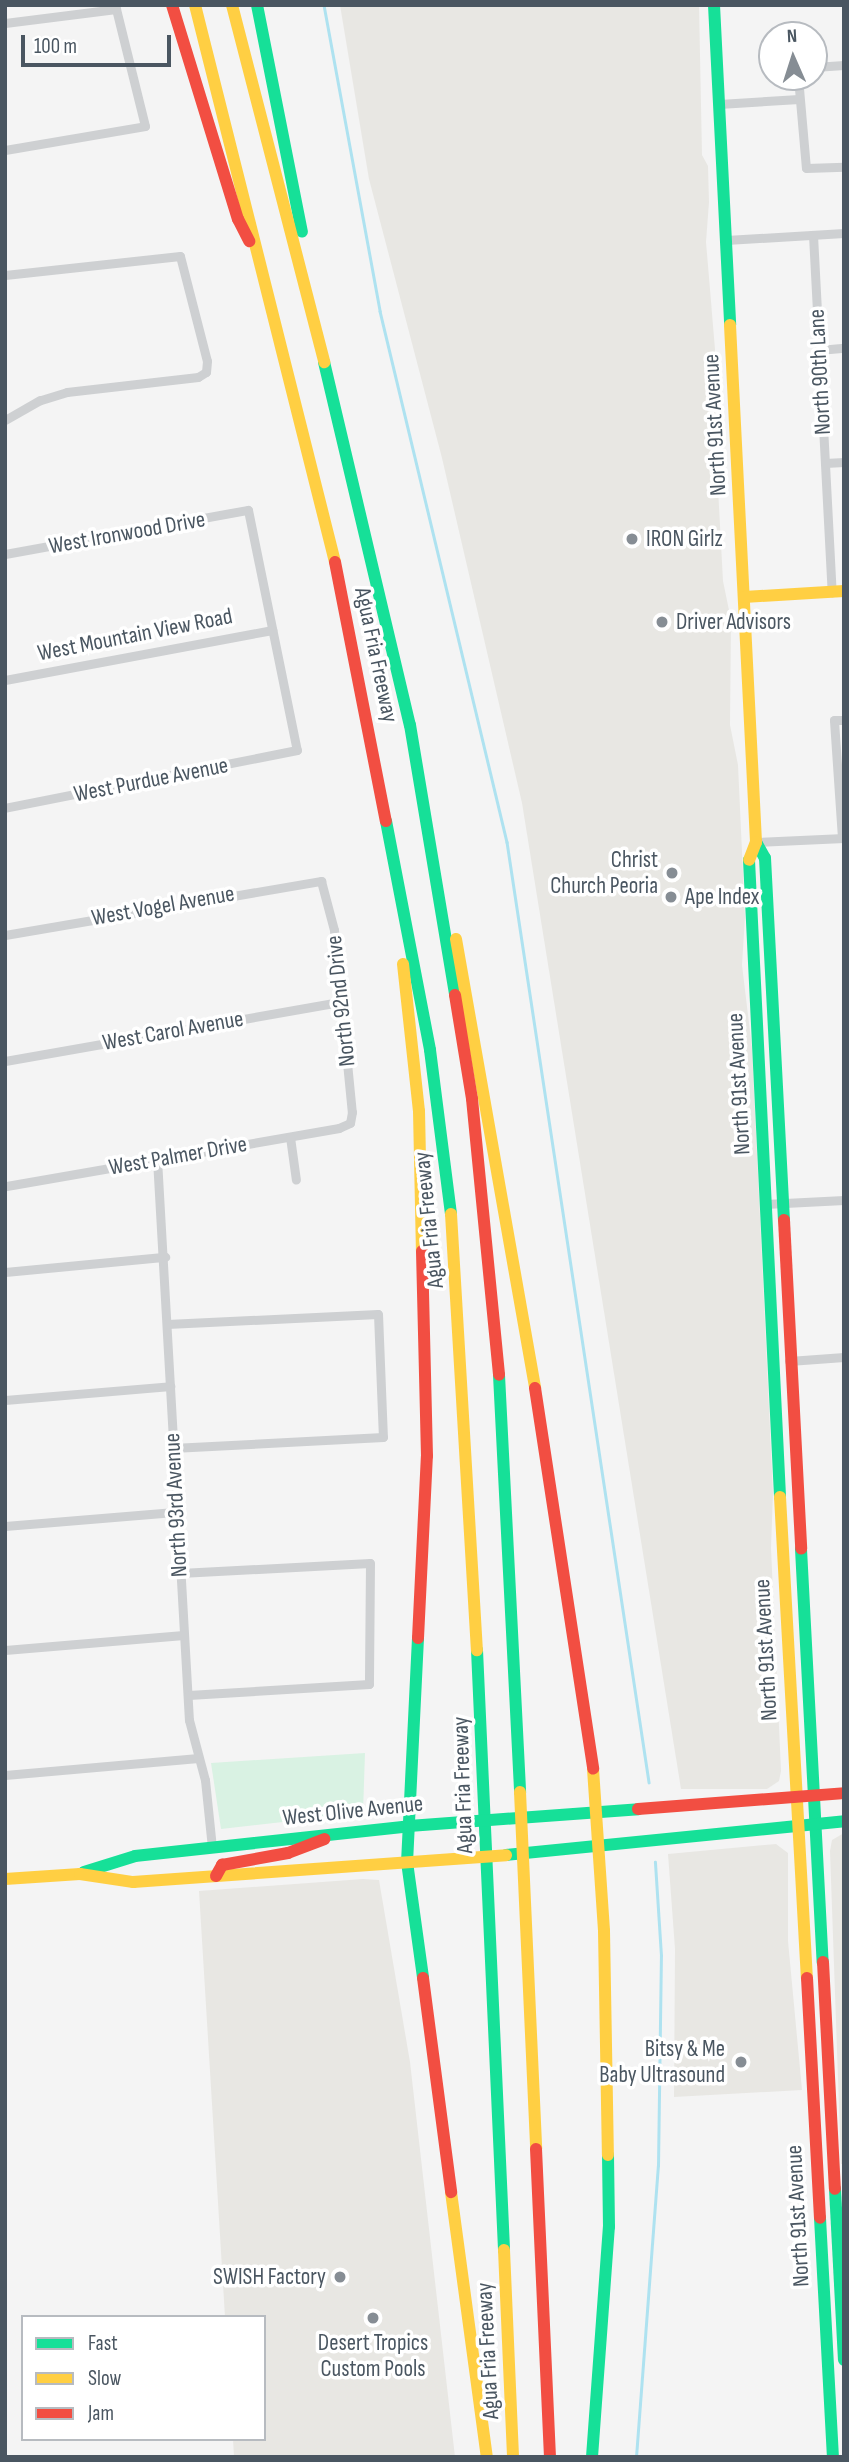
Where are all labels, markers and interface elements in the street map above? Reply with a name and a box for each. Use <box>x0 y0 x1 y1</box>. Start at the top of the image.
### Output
scale bar <box>24 21 175 65</box>
north arrow <box>758 21 828 91</box>
text: N <box>786 25 798 48</box>
text: 100 m <box>34 34 77 59</box>
street label: North 90th Lane <box>803 308 837 436</box>
street label: North 91st Avenue <box>698 353 732 497</box>
street label: West Ironwood Drive <box>47 506 207 560</box>
place label: IRON Girlz <box>646 525 723 553</box>
marker: IRON Girlz <box>624 531 640 547</box>
street label: Agua Fria Freeway <box>348 585 404 725</box>
street label: West Mountain View Road <box>35 603 235 667</box>
place label: Driver Advisors <box>676 608 791 636</box>
marker: Driver Advisors <box>654 614 670 630</box>
street label: West Purdue Avenue <box>71 752 231 808</box>
place label: Christ Church Peoria <box>550 846 658 900</box>
marker: Christ Church Peoria <box>664 865 680 881</box>
street label: West Vogel Avenue <box>90 880 236 932</box>
place label: Ape Index <box>685 883 759 911</box>
marker: Ape Index <box>663 889 679 905</box>
street label: North 92nd Drive <box>320 934 362 1068</box>
street label: West Carol Avenue <box>101 1005 245 1057</box>
street label: North 91st Avenue <box>722 1012 756 1156</box>
street label: West Palmer Drive <box>107 1130 249 1182</box>
street label: Agua Fria Freeway <box>408 1150 450 1290</box>
street label: North 93rd Avenue <box>158 1432 194 1578</box>
street label: North 91st Avenue <box>749 1578 783 1722</box>
street label: Agua Fria Freeway <box>447 1716 479 1854</box>
street label: West Olive Avenue <box>281 1790 425 1832</box>
place label: Bitsy & Me Baby Ultrasound <box>599 2035 725 2089</box>
marker: Bitsy & Me Baby Ultrasound <box>731 2052 751 2072</box>
street label: North 91st Avenue <box>781 2144 815 2288</box>
place label: SWISH Factory <box>213 2263 326 2291</box>
marker: SWISH Factory <box>332 2269 348 2285</box>
street label: Agua Fria Freeway <box>471 2282 505 2420</box>
marker: Desert Tropics Custom Pools <box>365 2310 381 2326</box>
legend <box>21 2315 266 2441</box>
place label: Desert Tropics Custom Pools <box>318 2329 428 2383</box>
text: Fast <box>88 2331 118 2356</box>
text: Slow <box>88 2366 121 2391</box>
text: Jam <box>88 2401 114 2426</box>

